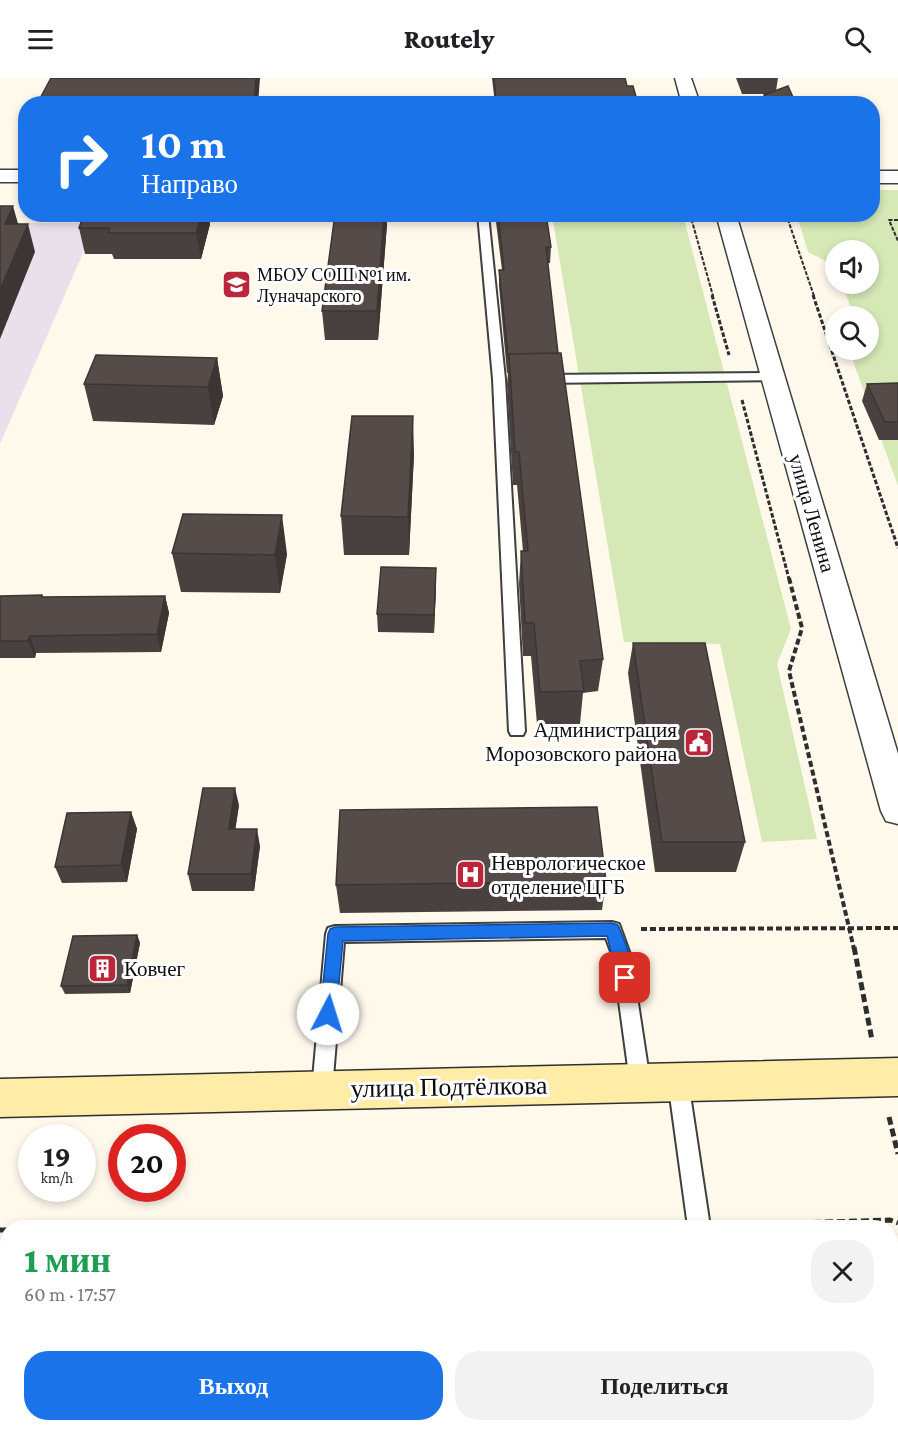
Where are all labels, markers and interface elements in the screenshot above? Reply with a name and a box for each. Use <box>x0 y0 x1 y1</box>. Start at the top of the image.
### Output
icon: menu <box>24 23 57 56</box>
icon: search <box>841 23 874 56</box>
text: Routely <box>404 24 494 54</box>
icon: right <box>42 120 120 198</box>
text: 10 m <box>141 120 226 167</box>
text: Направо <box>141 169 238 199</box>
map controls <box>825 240 879 360</box>
button: sound <box>825 240 879 294</box>
place label: МБОУ СОШ №1 им. Луначарского <box>257 265 411 306</box>
school or university icon: МБОУ СОШ №1 им. Луначарского <box>220 269 252 301</box>
button: search <box>825 306 879 360</box>
street label: улица Ленина <box>784 451 841 576</box>
place label: Администрация Морозовского района <box>485 718 678 766</box>
public building icon: Администрация Морозовского района <box>682 726 714 758</box>
place label: Неврологическое отделение ЦГБ <box>491 851 646 899</box>
hospital icon: Неврологическое отделение ЦГБ <box>454 859 486 891</box>
pin <box>599 952 650 1003</box>
building icon: Ковчег <box>87 953 119 985</box>
place label: Ковчег <box>124 957 185 981</box>
icon: arrive <box>608 961 641 994</box>
position arrow <box>296 982 360 1046</box>
street label: улица Подтёлкова <box>350 1071 548 1103</box>
speed limit sign: 20 <box>108 1124 186 1202</box>
text: 19 <box>43 1139 71 1172</box>
text: km/h <box>41 1170 73 1186</box>
text: 1 мин <box>24 1240 111 1280</box>
button: close <box>811 1240 874 1303</box>
text: 60 m · 17:57 <box>24 1283 116 1305</box>
button: Выход <box>24 1351 443 1420</box>
button: Поделиться <box>455 1351 874 1420</box>

